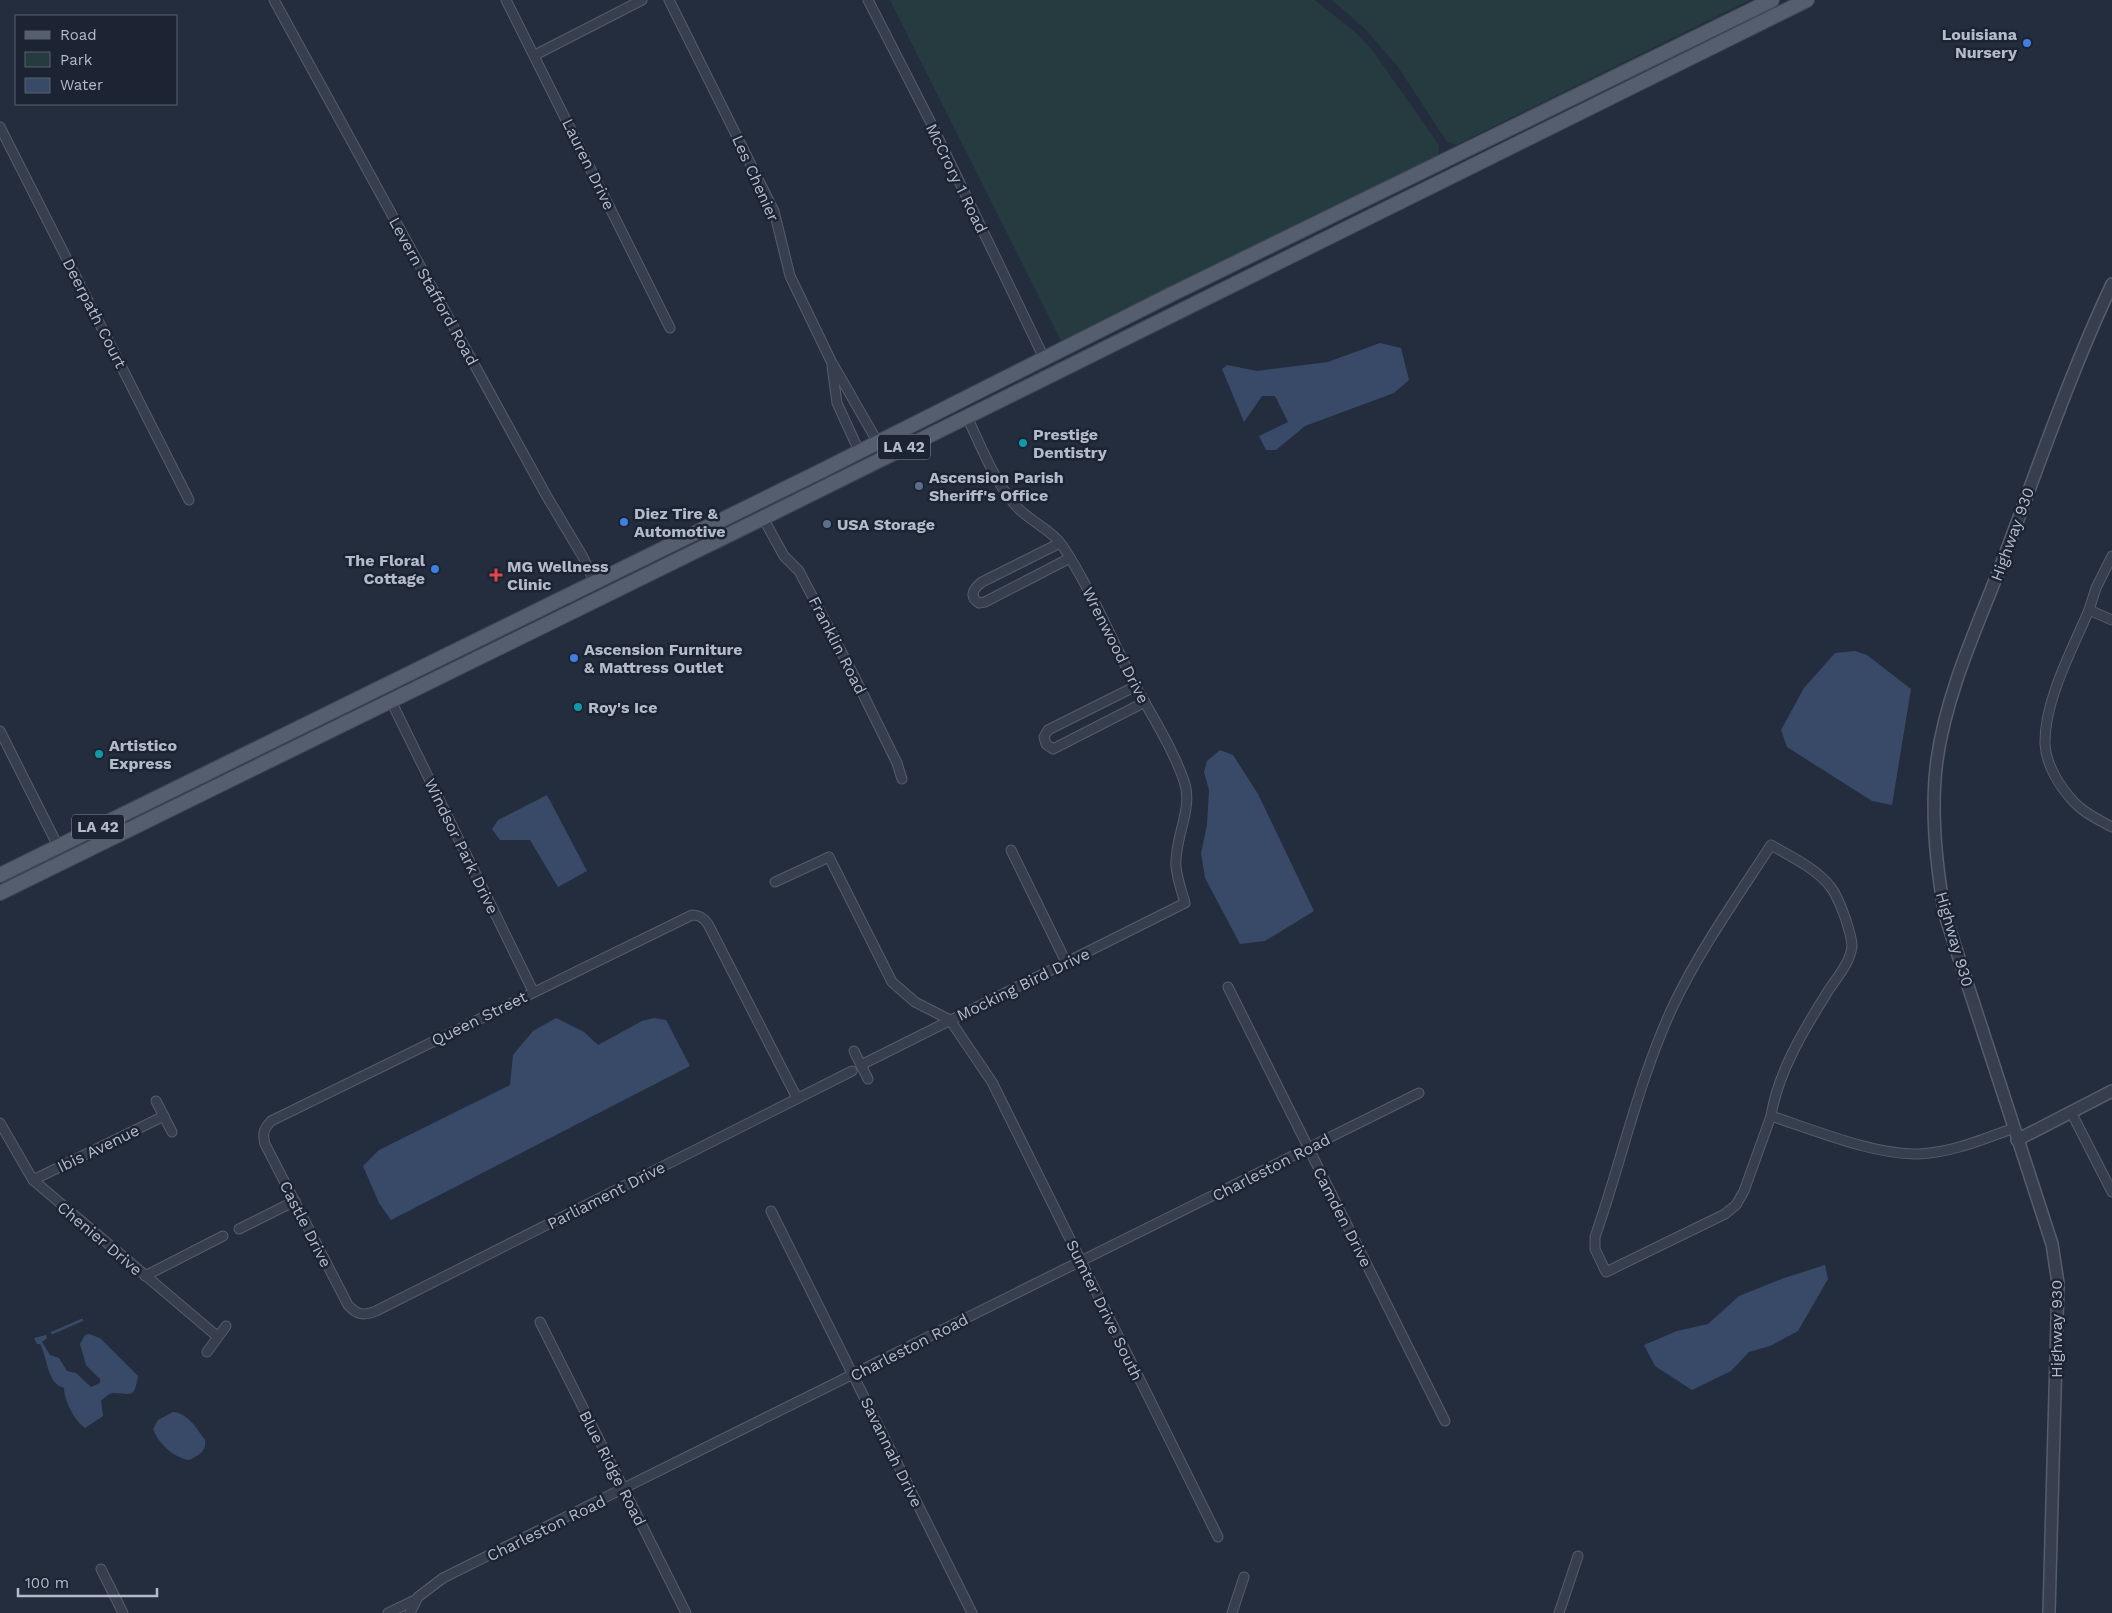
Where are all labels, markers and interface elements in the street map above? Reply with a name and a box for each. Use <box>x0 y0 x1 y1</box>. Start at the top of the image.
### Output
legend <box>15 15 178 105</box>
place label: Louisiana Nursery <box>1942 25 2018 62</box>
text: Road <box>60 26 97 44</box>
marker: Louisiana Nursery <box>2021 37 2033 49</box>
text: Park <box>60 51 93 69</box>
text: Water <box>60 76 103 94</box>
street label: Lauren Drive <box>558 115 619 213</box>
street label: McCrory 1 Road <box>922 120 991 236</box>
street label: Les Chenier <box>728 132 783 225</box>
street label: Levern Stafford Road <box>385 214 482 369</box>
street label: Deerpath Court <box>59 255 131 372</box>
place label: Prestige Dentistry <box>1033 425 1108 462</box>
road number: LA 42 <box>878 434 930 460</box>
marker: Prestige Dentistry <box>1017 437 1029 449</box>
place label: Ascension Parish Sheriff's Office <box>929 468 1064 505</box>
marker: Ascension Parish Sheriff's Office <box>913 480 925 492</box>
street label: Highway 930 <box>1987 485 2038 584</box>
place label: Diez Tire & Automotive <box>634 504 726 541</box>
place label: USA Storage <box>837 515 935 534</box>
marker: Diez Tire & Automotive <box>618 516 630 528</box>
marker: USA Storage <box>821 518 833 530</box>
place label: The Floral Cottage <box>345 551 426 588</box>
place label: MG Wellness Clinic <box>507 557 609 594</box>
marker: The Floral Cottage <box>429 563 441 575</box>
marker: MG Wellness Clinic <box>489 568 503 582</box>
street label: Wrenwood Drive <box>1078 584 1153 707</box>
street label: Franklin Road <box>805 593 870 697</box>
place label: Ascension Furniture & Mattress Outlet <box>584 640 743 677</box>
marker: Ascension Furniture & Mattress Outlet <box>568 652 580 664</box>
place label: Roy's Ice <box>588 698 657 717</box>
marker: Roy's Ice <box>572 701 584 713</box>
place label: Artistico Express <box>109 736 177 773</box>
marker: Artistico Express <box>93 748 105 760</box>
street label: Windsor Park Drive <box>420 775 503 917</box>
road number: LA 42 <box>72 814 124 840</box>
street label: Highway 930 <box>1932 889 1977 989</box>
street label: Mocking Bird Drive <box>954 944 1093 1025</box>
street label: Queen Street <box>428 987 530 1050</box>
street label: Ibis Avenue <box>54 1120 142 1176</box>
street label: Charleston Road <box>1209 1130 1333 1205</box>
street label: Parliament Drive <box>544 1158 668 1233</box>
street label: Camden Drive <box>1309 1164 1376 1270</box>
street label: Castle Drive <box>276 1178 335 1271</box>
street label: Chenier Drive <box>53 1197 146 1279</box>
street label: Sumter Drive South <box>1062 1237 1147 1384</box>
street label: Highway 930 <box>2047 1280 2066 1378</box>
street label: Charleston Road <box>847 1310 971 1385</box>
street label: Savannah Drive <box>857 1394 926 1510</box>
street label: Blue Ridge Road <box>575 1407 650 1529</box>
street label: Charleston Road <box>484 1491 609 1565</box>
scale bar <box>18 1566 156 1598</box>
text: 100 m <box>25 1574 69 1592</box>

